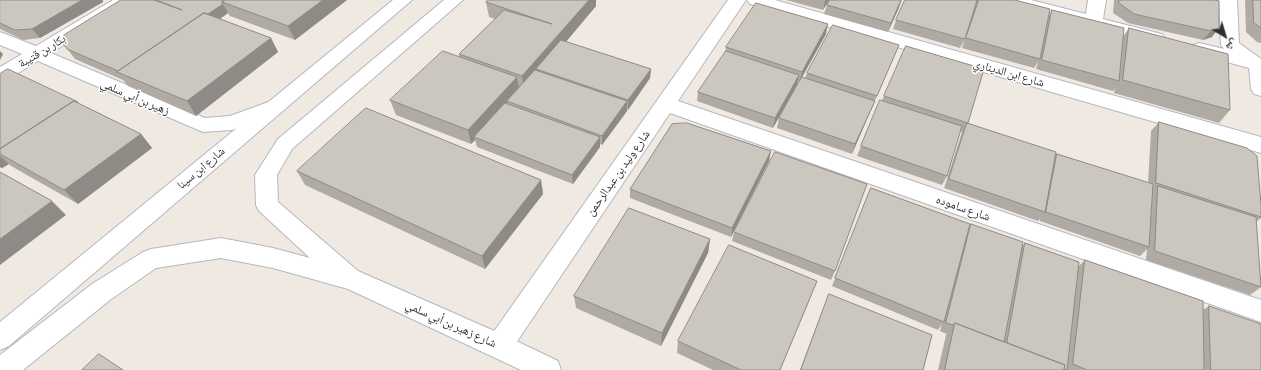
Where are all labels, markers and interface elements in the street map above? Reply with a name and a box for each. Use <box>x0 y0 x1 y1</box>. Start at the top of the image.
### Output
north arrow <box>1205 16 1245 56</box>
street label: بكار بن قتيبة <box>16 31 68 71</box>
text: ش <box>1224 37 1241 54</box>
street label: شارع ابن الديناري <box>972 56 1046 90</box>
street label: زهير بن أبي سلمي <box>98 76 172 118</box>
street label: شارع وليد بن عبدالرحمن <box>583 127 653 219</box>
street label: شارع ابن سينا <box>174 144 228 192</box>
street label: شارع ساموده <box>934 192 992 224</box>
street label: شارع زهير بن أبي سلمي <box>403 297 499 351</box>

